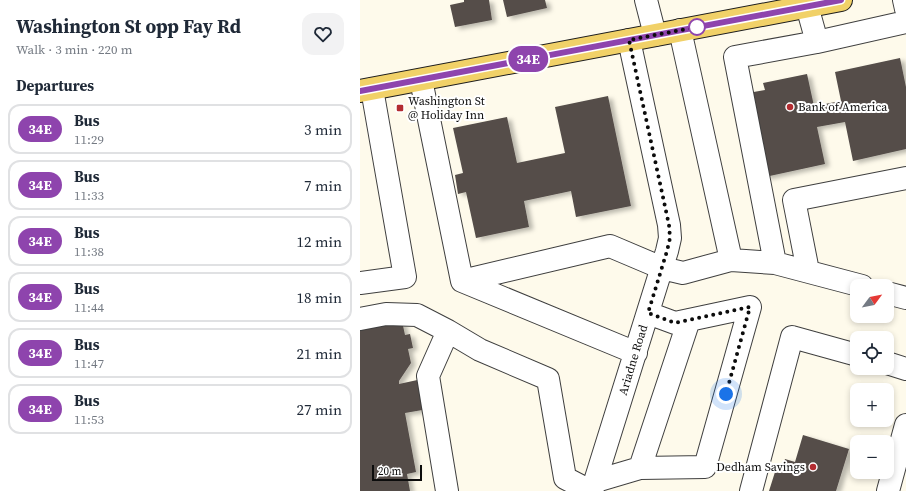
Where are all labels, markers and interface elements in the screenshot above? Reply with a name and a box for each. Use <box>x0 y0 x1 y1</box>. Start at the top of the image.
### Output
text: Washington St opp Fay Rd <box>16 13 241 39</box>
button: heart <box>302 13 344 55</box>
unlabelled marker <box>688 18 706 36</box>
text: Walk · 3 min · 220 m <box>16 41 132 58</box>
line badge: 34E <box>505 46 551 72</box>
text: 34E <box>516 49 540 69</box>
text: Departures <box>16 75 94 96</box>
place label: Washington St @ Holiday Inn <box>408 93 485 123</box>
place label: Bank of America <box>798 99 888 115</box>
marker: Bank of America <box>785 102 795 112</box>
marker: Washington St @ Holiday Inn <box>395 103 405 113</box>
text: Bus <box>74 110 100 131</box>
text: 34E <box>28 119 52 139</box>
text: 3 min <box>304 119 342 140</box>
text: 11:29 <box>74 131 104 148</box>
text: Bus <box>74 166 100 187</box>
text: 34E <box>28 175 52 195</box>
text: 7 min <box>304 175 342 196</box>
text: 11:33 <box>74 187 104 204</box>
text: Bus <box>74 222 100 243</box>
text: 34E <box>28 231 52 251</box>
text: 12 min <box>296 231 342 252</box>
text: 11:38 <box>74 243 104 260</box>
text: Bus <box>74 278 100 299</box>
north arrow <box>850 279 894 323</box>
map controls <box>850 279 894 479</box>
text: 34E <box>28 287 52 307</box>
text: 18 min <box>296 287 342 308</box>
text: 11:44 <box>74 299 104 316</box>
street label: Ariadne Road <box>615 323 651 397</box>
button: locate <box>850 331 894 375</box>
text: Bus <box>74 334 100 355</box>
text: 34E <box>28 343 52 363</box>
text: 21 min <box>296 343 342 364</box>
text: 11:47 <box>74 355 104 372</box>
button: + <box>850 383 894 427</box>
your location <box>716 384 736 404</box>
text: Bus <box>74 390 100 411</box>
text: 34E <box>28 399 52 419</box>
text: 27 min <box>296 399 342 420</box>
text: 11:53 <box>74 411 104 428</box>
button: − <box>850 435 894 479</box>
place label: Dedham Savings <box>716 459 805 475</box>
marker: Dedham Savings <box>808 462 818 472</box>
scale bar <box>372 463 422 482</box>
text: 20 m <box>378 464 401 479</box>

